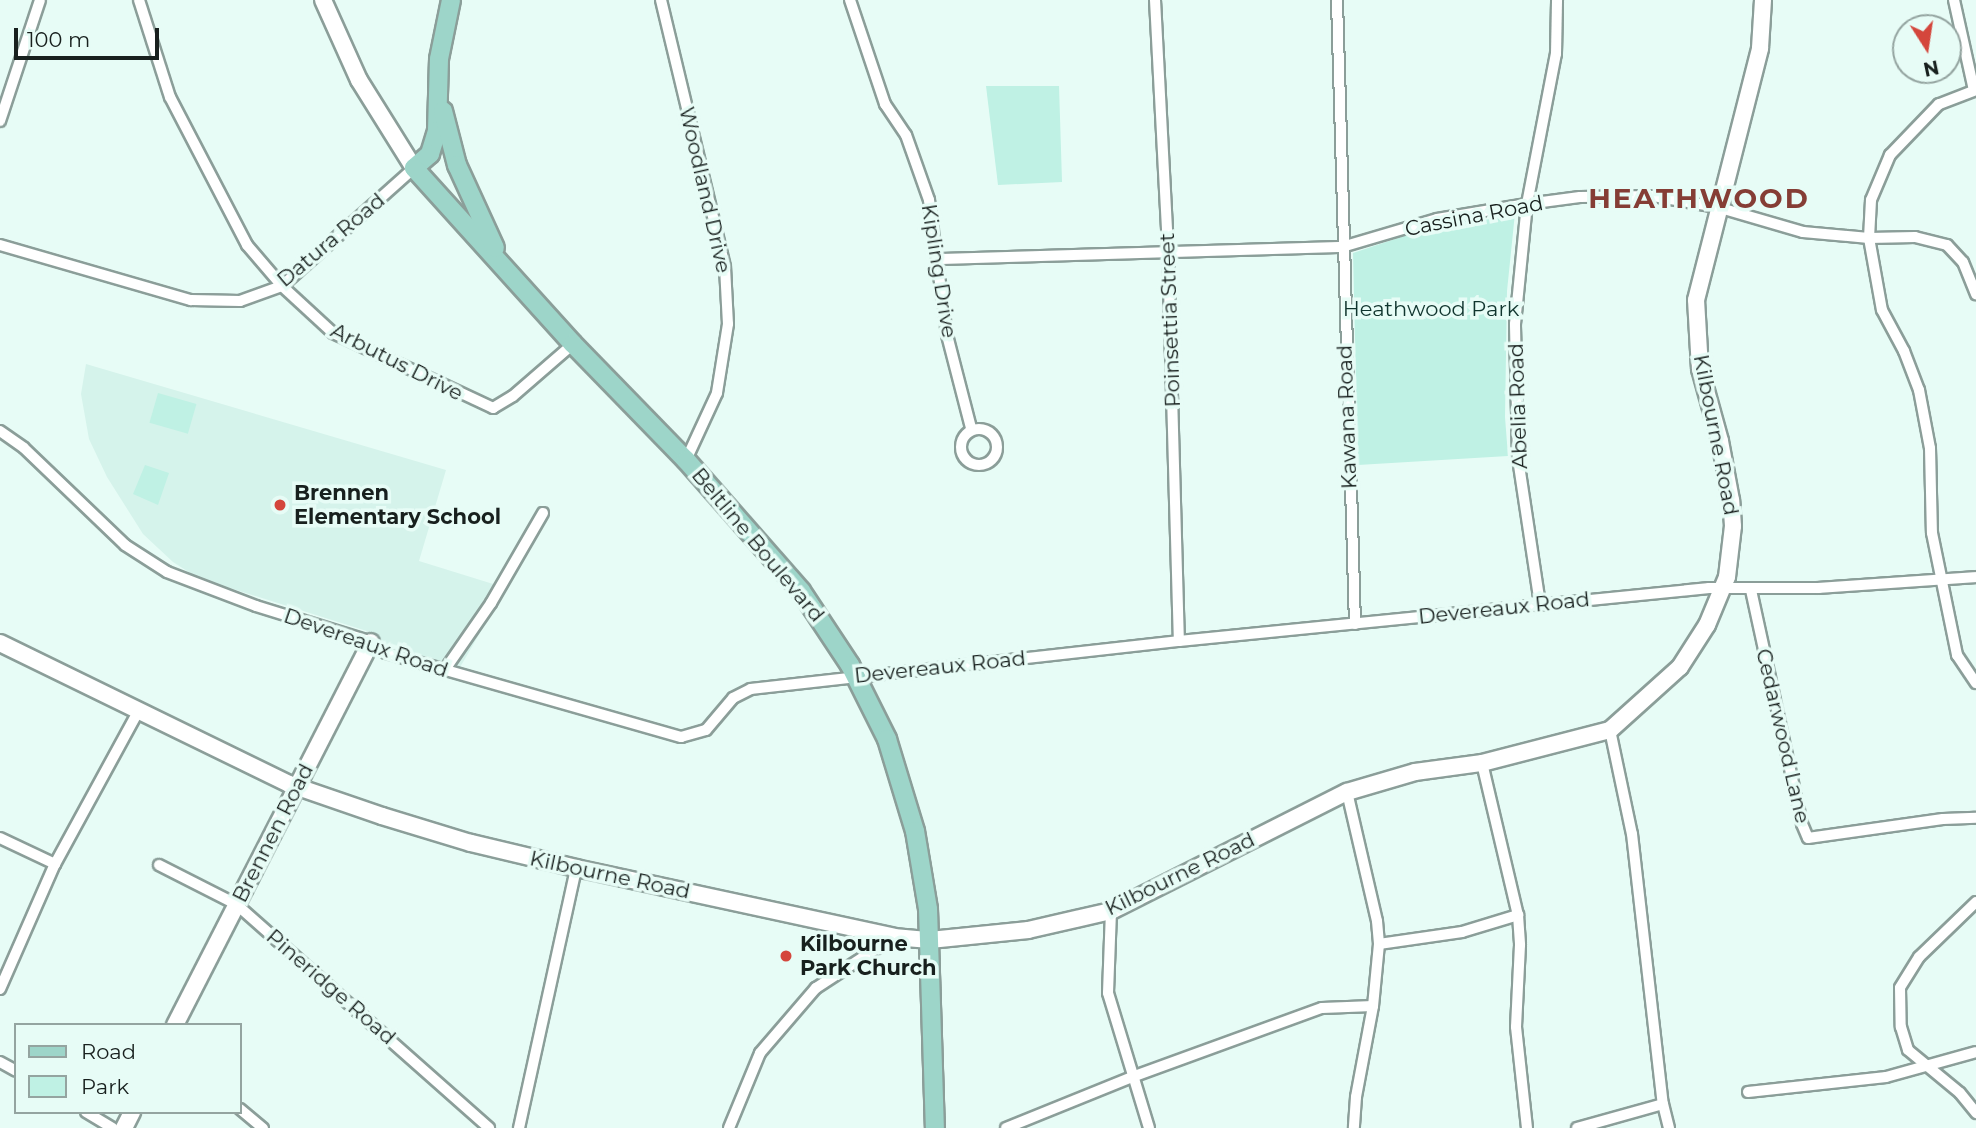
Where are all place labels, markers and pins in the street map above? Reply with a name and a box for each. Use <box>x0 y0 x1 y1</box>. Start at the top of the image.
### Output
place label: Brennen Elementary School <box>294 480 501 530</box>
marker: Brennen Elementary School <box>272 497 288 513</box>
place label: Kilbourne Park Church <box>800 931 937 981</box>
marker: Kilbourne Park Church <box>778 948 794 964</box>

